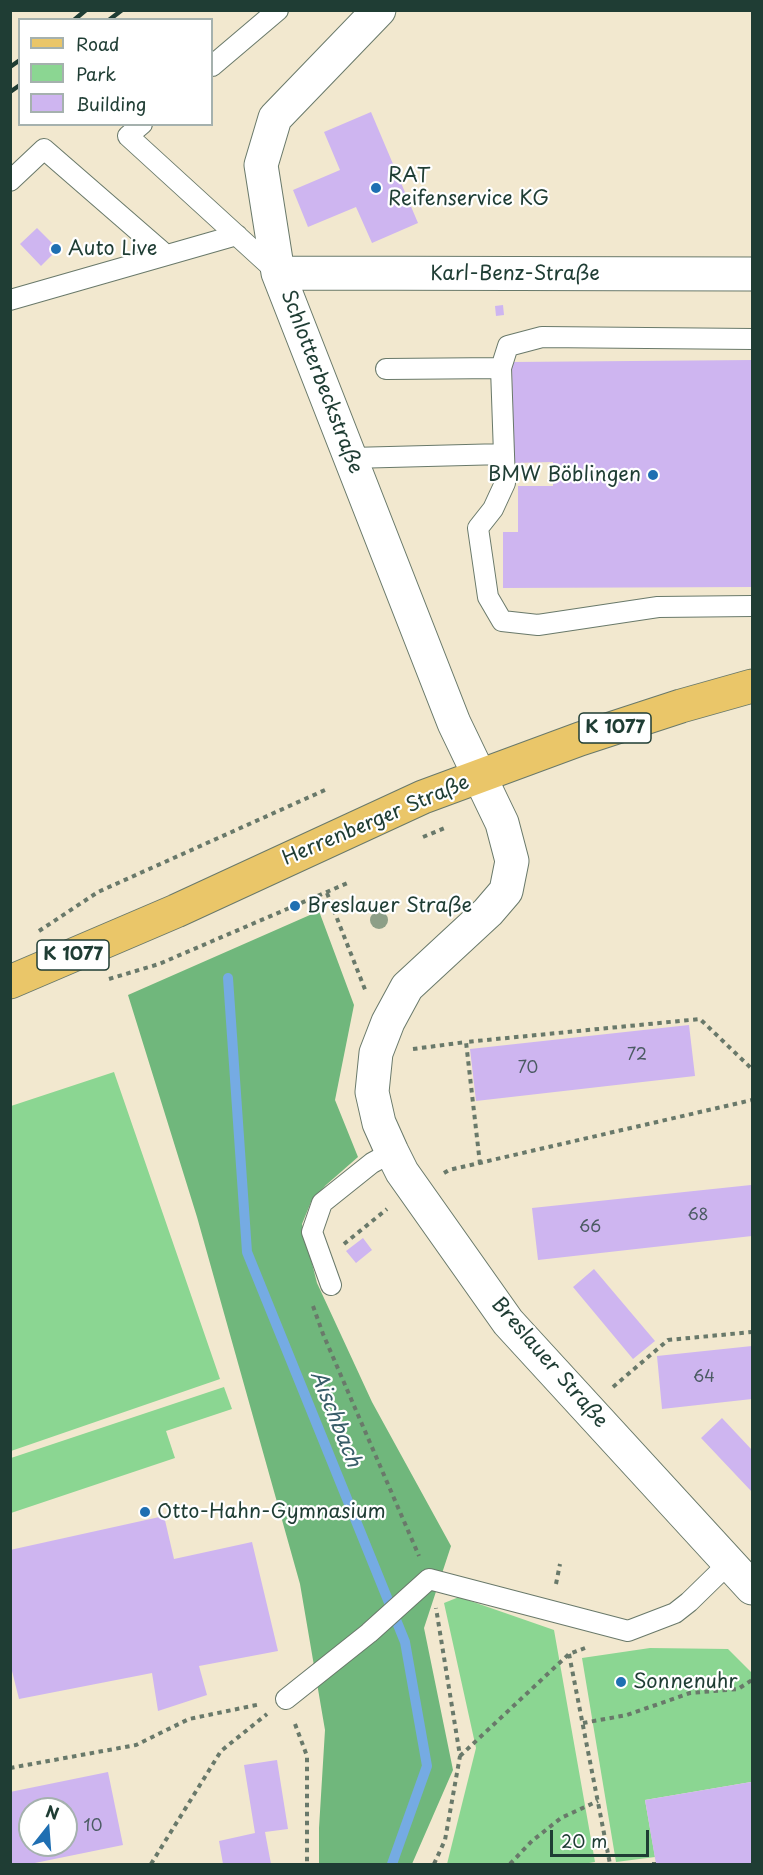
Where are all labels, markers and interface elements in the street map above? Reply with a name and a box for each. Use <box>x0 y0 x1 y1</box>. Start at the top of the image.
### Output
legend <box>18 18 213 126</box>
text: Road <box>76 30 120 57</box>
text: Park <box>76 60 116 87</box>
text: Building <box>76 90 146 117</box>
place label: RAT Reifenservice KG <box>388 164 549 211</box>
marker: RAT Reifenservice KG <box>369 181 383 195</box>
place label: Auto Live <box>68 237 157 261</box>
marker: Auto Live <box>49 242 63 256</box>
street label: Karl-Benz-Straße <box>430 262 600 286</box>
street label: Schlotterbeckstraße <box>275 287 367 477</box>
place label: BMW Böblingen <box>488 463 641 487</box>
marker: BMW Böblingen <box>646 468 660 482</box>
road number: K 1077 <box>579 713 651 743</box>
street label: Herrenberger Straße <box>279 771 473 871</box>
place label: Breslauer Straße <box>307 894 472 918</box>
marker: Breslauer Straße <box>288 899 302 913</box>
road number: K 1077 <box>37 940 109 970</box>
house number: 72 <box>627 1046 647 1066</box>
house number: 70 <box>518 1059 538 1079</box>
house number: 68 <box>687 1206 709 1226</box>
house number: 66 <box>579 1218 601 1238</box>
street label: Breslauer Straße <box>486 1293 612 1433</box>
water label: Aischbach <box>304 1367 366 1471</box>
house number: 64 <box>693 1368 715 1388</box>
place label: Otto-Hahn-Gymnasium <box>157 1500 386 1524</box>
marker: Otto-Hahn-Gymnasium <box>138 1505 152 1519</box>
place label: Sonnenuhr <box>633 1670 738 1694</box>
marker: Sonnenuhr <box>614 1675 628 1689</box>
north arrow <box>18 1797 78 1857</box>
text: N <box>43 1798 62 1825</box>
house number: 10 <box>84 1817 102 1837</box>
scale bar <box>553 1818 652 1856</box>
text: 20 m <box>561 1827 607 1854</box>

